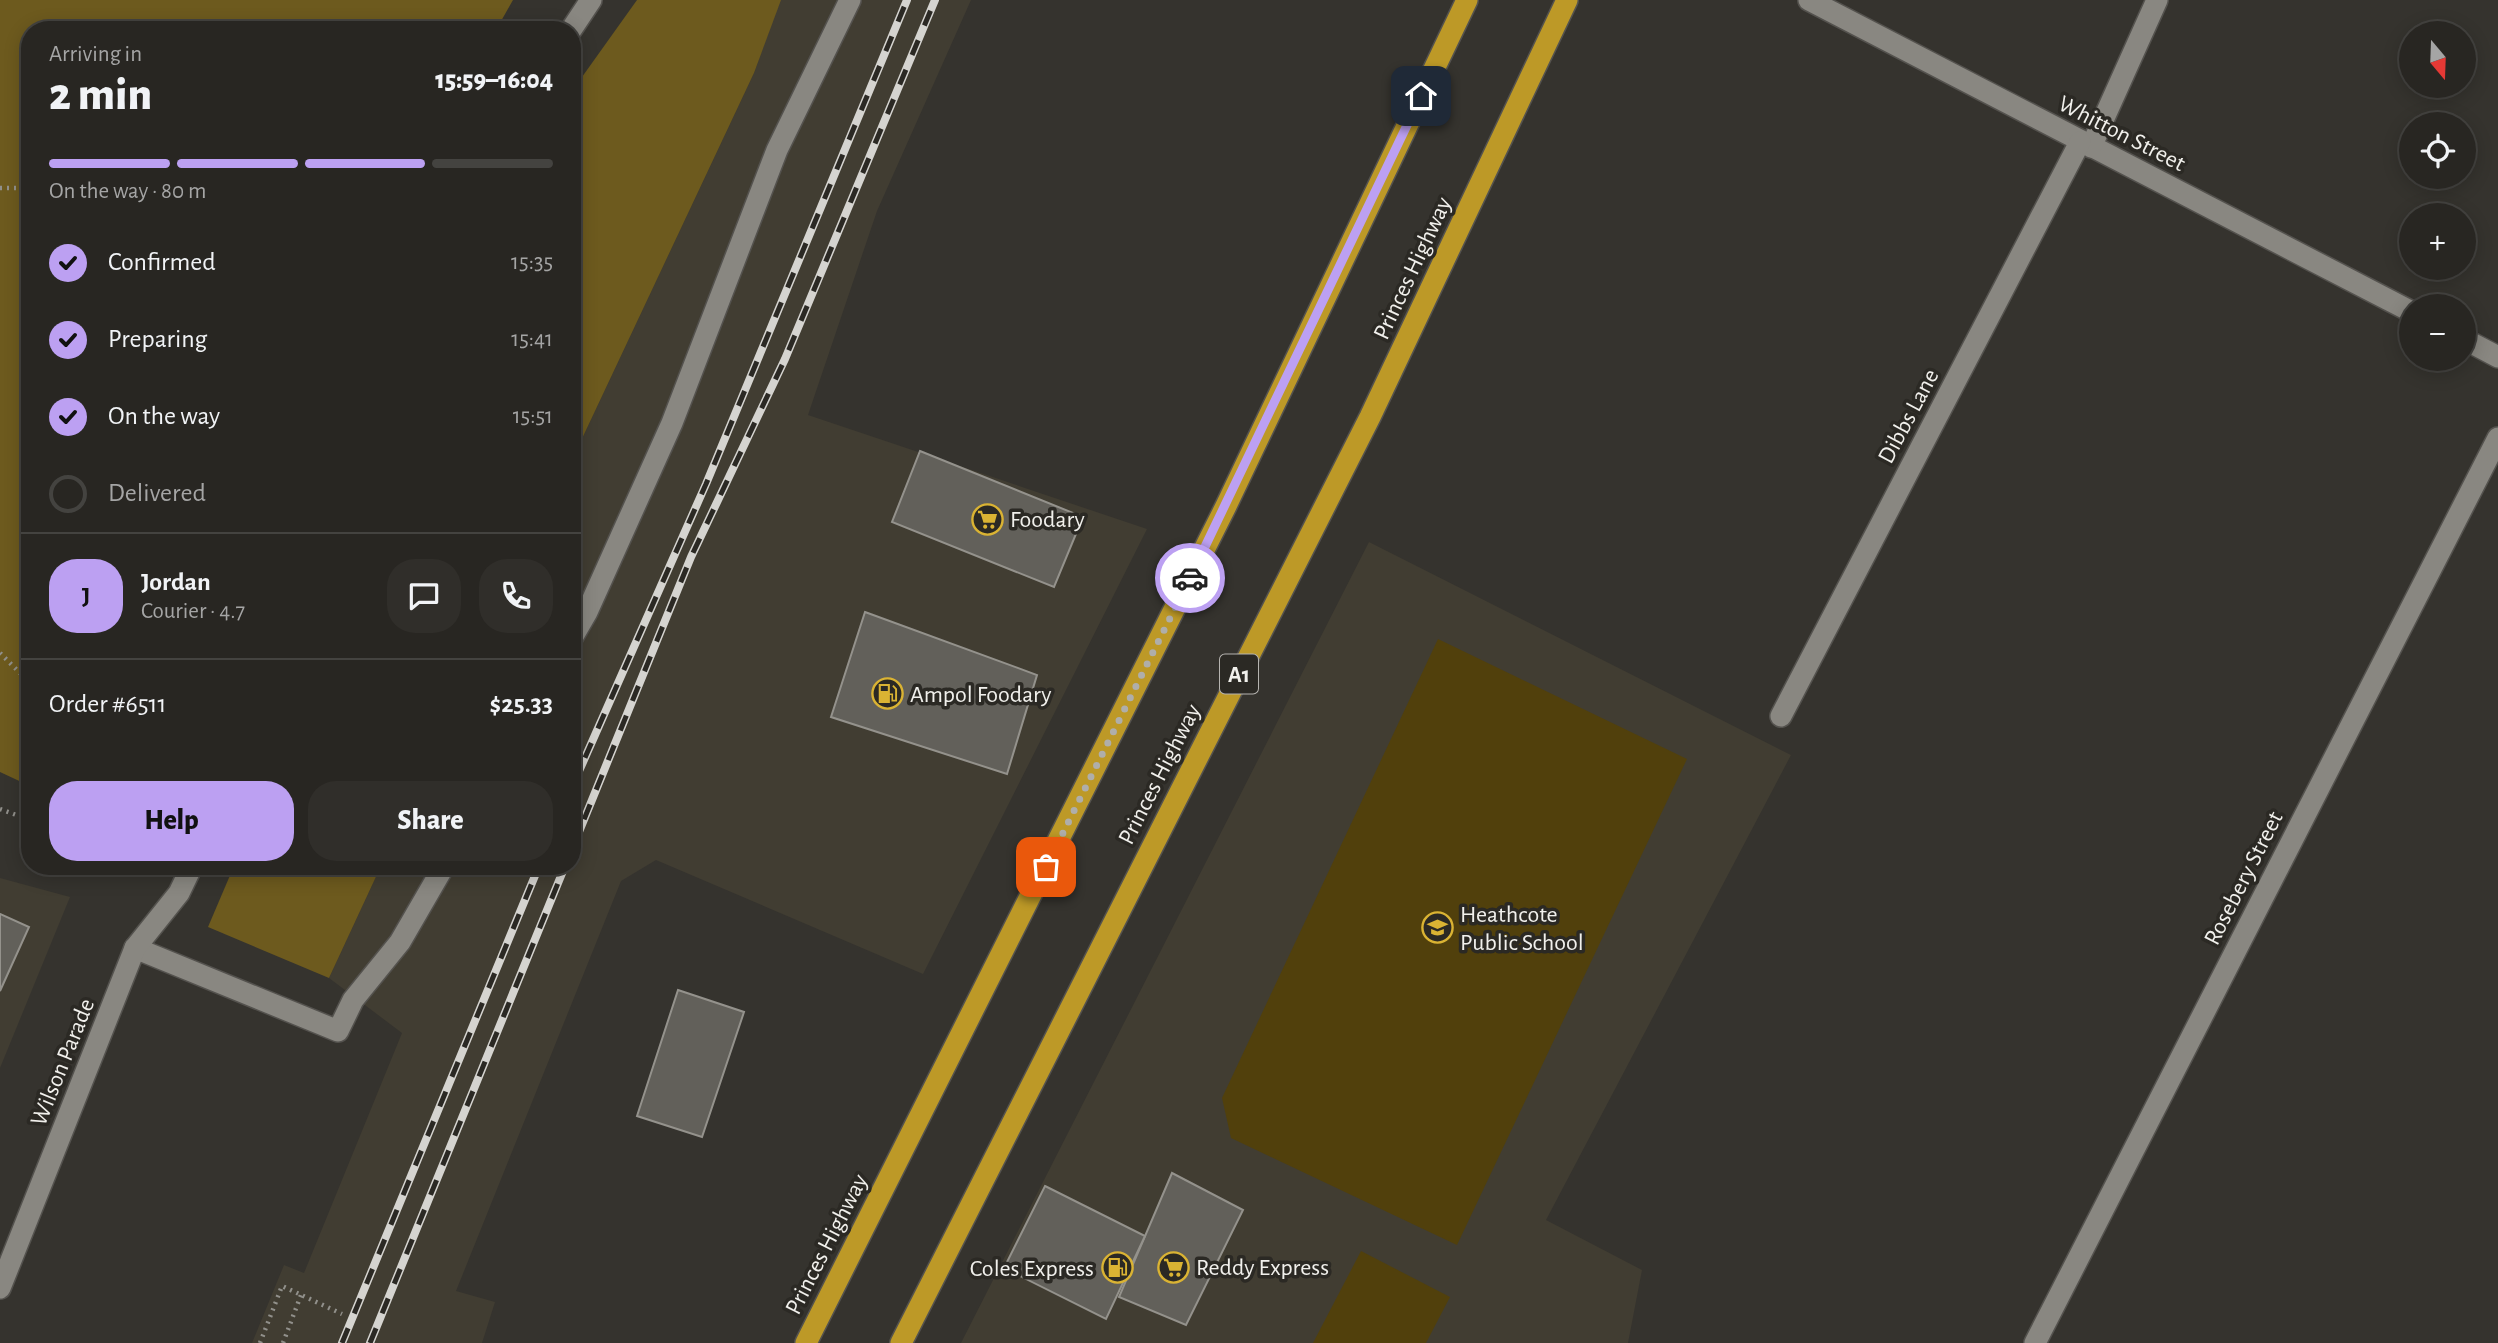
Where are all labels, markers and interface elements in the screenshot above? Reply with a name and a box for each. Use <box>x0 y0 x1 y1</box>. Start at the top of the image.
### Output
north arrow <box>2399 21 2476 98</box>
map controls <box>2399 21 2476 371</box>
text: Arriving in <box>49 43 142 66</box>
pin <box>1391 66 1451 126</box>
text: 15:59–16:04 <box>435 67 553 93</box>
text: 2 min <box>49 72 152 118</box>
icon: home <box>1402 77 1440 115</box>
street label: Whitton Street <box>2054 92 2189 176</box>
button: locate <box>2399 112 2476 189</box>
text: On the way · 80 m <box>49 180 206 203</box>
street label: Princes Highway <box>1369 194 1456 343</box>
button: + <box>2399 203 2476 280</box>
icon: check <box>49 244 87 282</box>
text: Confirmed <box>108 249 216 275</box>
text: 15:35 <box>511 251 553 274</box>
button: − <box>2399 294 2476 371</box>
icon: check <box>49 321 87 359</box>
text: Preparing <box>108 326 207 352</box>
text: 15:41 <box>511 328 553 351</box>
street label: Dibbs Lane <box>1874 365 1944 468</box>
icon: check <box>49 398 87 436</box>
text: On the way <box>108 403 220 429</box>
text: 15:51 <box>513 405 553 428</box>
text: Delivered <box>108 480 206 506</box>
supermarket icon: Foodary <box>970 502 1004 536</box>
place label: Foodary <box>1010 508 1085 532</box>
courier <box>1155 543 1225 613</box>
button: chat <box>387 559 461 633</box>
button: phone <box>479 559 553 633</box>
icon: car <box>1171 559 1209 597</box>
text: Jordan <box>141 569 211 595</box>
text: J <box>82 583 90 609</box>
text: Courier · 4.7 <box>141 600 245 623</box>
road number: A1 <box>1220 654 1258 694</box>
fuel station icon: Ampol Foodary <box>870 677 904 711</box>
place label: Ampol Foodary <box>910 683 1051 707</box>
text: Order #6511 <box>49 691 166 717</box>
text: $25.33 <box>489 691 553 717</box>
street label: Princes Highway <box>1114 700 1206 849</box>
button: Help <box>49 781 294 861</box>
button: Share <box>308 781 553 861</box>
street label: Rosebery Street <box>2200 808 2288 949</box>
pin <box>1016 837 1076 897</box>
icon: bag <box>1027 848 1065 886</box>
place label: Heathcote Public School <box>1460 903 1584 955</box>
school or university icon: Heathcote Public School <box>1420 911 1454 945</box>
street label: Wilson Parade <box>27 995 99 1129</box>
street label: Princes Highway <box>781 1170 873 1319</box>
supermarket icon: Reddy Express <box>1156 1250 1190 1284</box>
fuel station icon: Coles Express <box>1100 1251 1134 1285</box>
place label: Reddy Express <box>1196 1256 1329 1280</box>
place label: Coles Express <box>970 1257 1094 1281</box>

